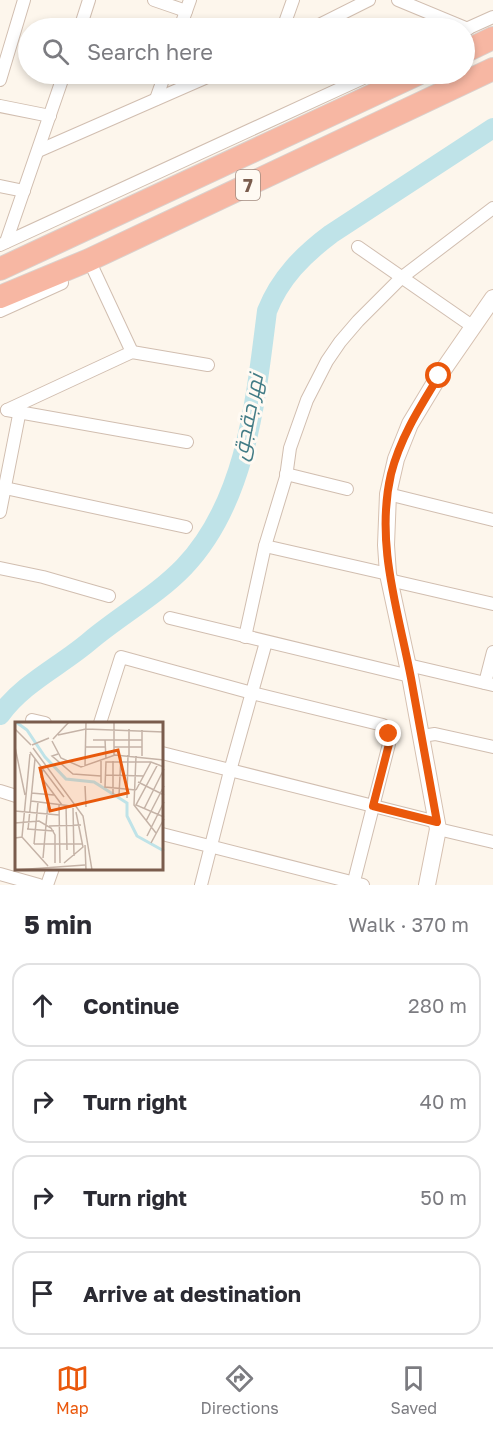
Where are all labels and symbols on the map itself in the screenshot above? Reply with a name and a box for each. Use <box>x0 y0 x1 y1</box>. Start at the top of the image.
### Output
road number: 7 <box>236 170 260 200</box>
route start <box>425 362 451 388</box>
water label: نهر جقجق <box>226 369 270 463</box>
route end <box>375 720 401 746</box>
inset map <box>15 722 164 870</box>

